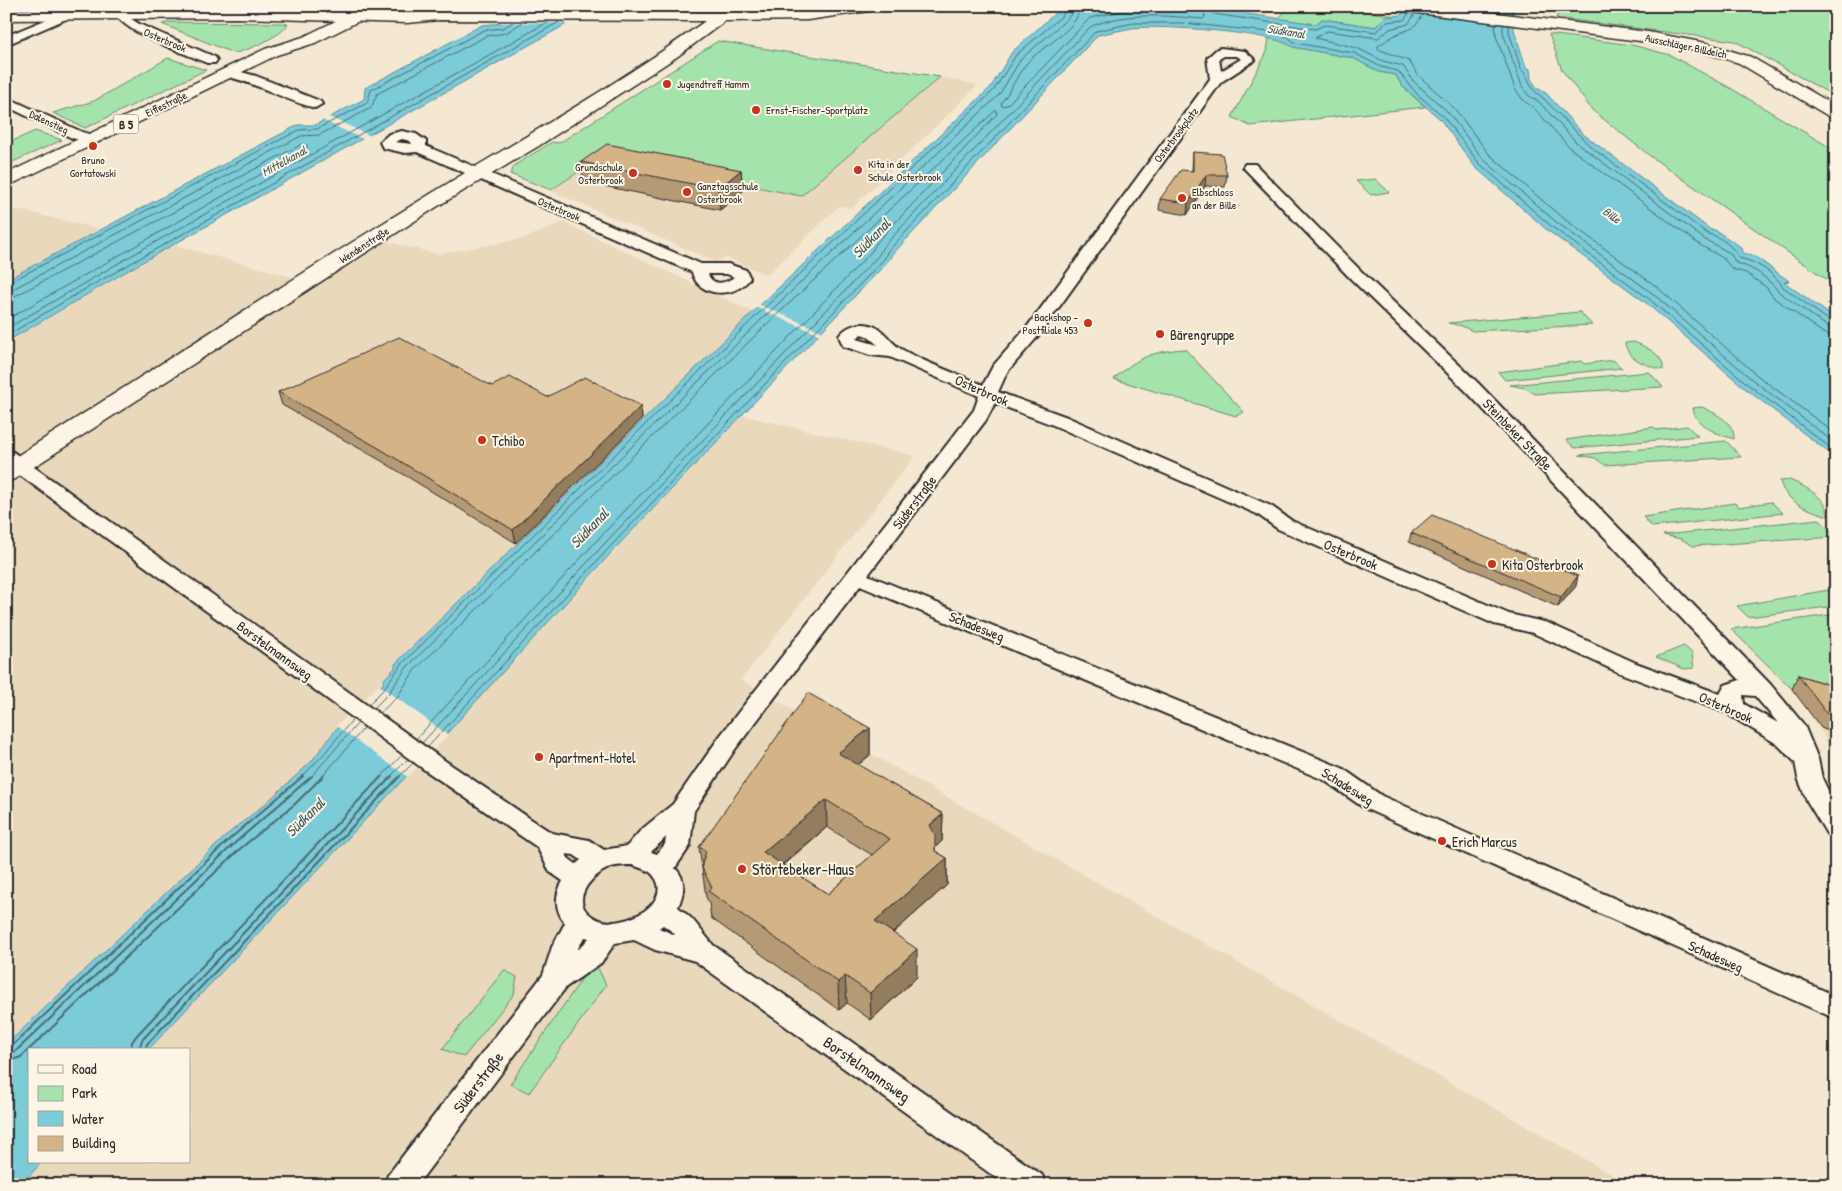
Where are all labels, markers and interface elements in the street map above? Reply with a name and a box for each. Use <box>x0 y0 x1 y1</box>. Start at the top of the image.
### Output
water label: Südkanal <box>1266 20 1307 42</box>
street label: Osterbrook <box>142 25 189 55</box>
street label: Ausschläger Billdeich <box>1644 31 1729 62</box>
place label: Jugendtreff Hamm <box>677 77 750 91</box>
marker: Jugendtreff Hamm <box>661 78 673 90</box>
street label: Eiffestraße <box>143 88 190 120</box>
place label: Ernst-Fischer-Sportplatz <box>766 103 868 117</box>
marker: Ernst-Fischer-Sportplatz <box>750 104 762 116</box>
street label: Osterbrookplatz <box>1151 104 1201 165</box>
street label: Dalenstieg <box>27 107 71 137</box>
road number: B 5 <box>114 115 138 134</box>
marker: Bruno Gortatowski <box>87 140 99 152</box>
water label: Mittelkanal <box>258 141 310 180</box>
place label: Bruno Gortatowski <box>70 153 116 180</box>
place label: Kita in der Schule Osterbrook <box>868 157 942 184</box>
place label: Grundschule Osterbrook <box>575 160 624 187</box>
marker: Kita in der Schule Osterbrook <box>852 164 864 176</box>
marker: Grundschule Osterbrook <box>627 167 639 179</box>
place label: Ganztagsschule Osterbrook <box>697 179 759 206</box>
place label: Elbschloss an der Bille <box>1192 185 1237 212</box>
marker: Ganztagsschule Osterbrook <box>681 186 693 198</box>
marker: Elbschloss an der Bille <box>1176 192 1188 204</box>
street label: Osterbrook <box>536 194 583 224</box>
water label: Bille <box>1599 203 1626 228</box>
water label: Südkanal <box>847 213 896 262</box>
street label: Wendenstraße <box>336 223 392 266</box>
place label: Backshop - Postfiliale 453 <box>1023 310 1079 337</box>
marker: Backshop - Postfiliale 453 <box>1082 317 1094 329</box>
place label: Bärengruppe <box>1170 325 1235 345</box>
marker: Bärengruppe <box>1154 328 1166 340</box>
street label: Osterbrook <box>952 370 1012 410</box>
street label: Steinbeker Straße <box>1478 394 1557 475</box>
place label: Tchibo <box>492 431 525 450</box>
marker: Tchibo <box>476 434 488 446</box>
street label: Süderstraße <box>888 471 941 533</box>
water label: Südkanal <box>565 503 614 552</box>
street label: Osterbrook <box>1321 534 1381 574</box>
place label: Kita Osterbrook <box>1502 555 1583 574</box>
marker: Kita Osterbrook <box>1486 558 1498 570</box>
street label: Schadesweg <box>946 606 1007 647</box>
street label: Borstelmannsweg <box>233 616 317 685</box>
street label: Osterbrook <box>1696 687 1756 727</box>
place label: Apartment-Hotel <box>549 748 636 768</box>
marker: Apartment-Hotel <box>533 751 545 763</box>
street label: Schadesweg <box>1318 763 1378 810</box>
water label: Südkanal <box>281 792 330 841</box>
place label: Erich Marcus <box>1452 832 1517 851</box>
marker: Erich Marcus <box>1436 835 1448 847</box>
place label: Störtebeker-Haus <box>752 858 854 880</box>
marker: Störtebeker-Haus <box>736 863 748 875</box>
street label: Schadesweg <box>1685 936 1746 977</box>
street label: Borstelmannsweg <box>819 1031 915 1107</box>
street label: Süderstraße <box>448 1046 509 1117</box>
legend <box>28 1048 190 1164</box>
text: Road <box>72 1058 97 1079</box>
text: Park <box>72 1082 97 1103</box>
text: Water <box>72 1108 104 1129</box>
text: Building <box>72 1132 116 1153</box>

